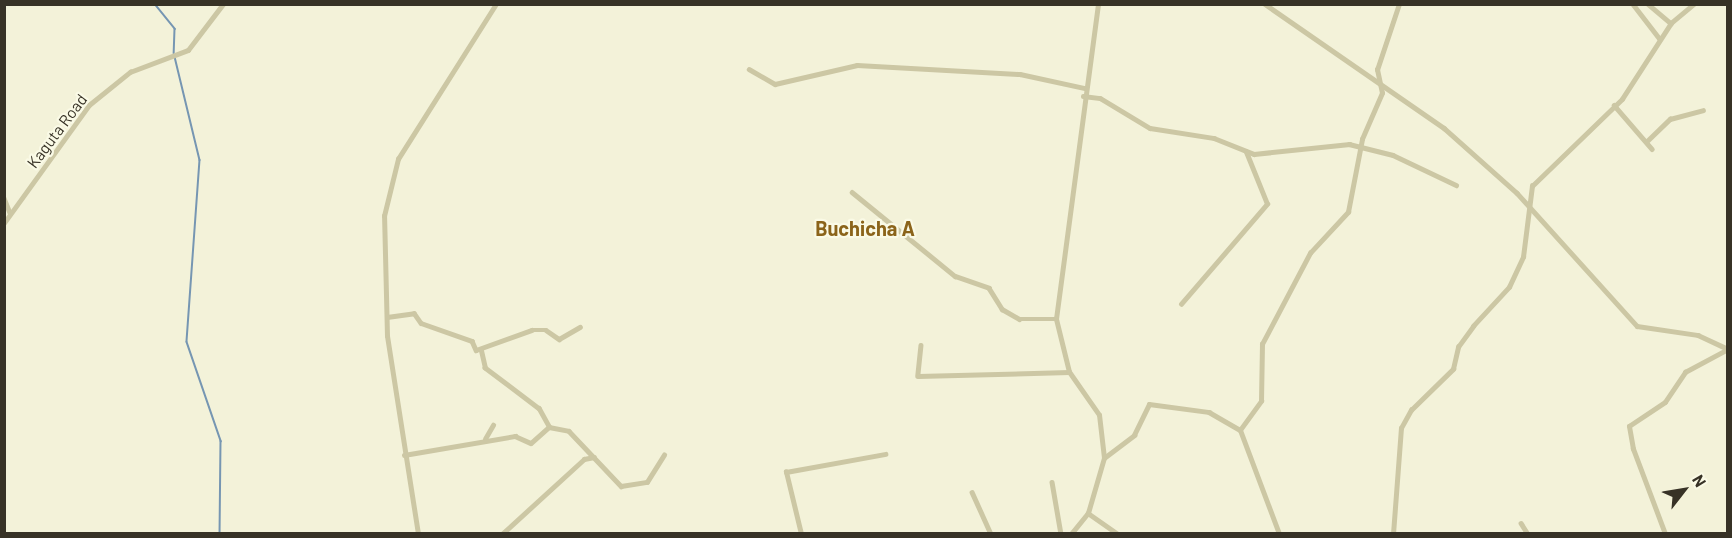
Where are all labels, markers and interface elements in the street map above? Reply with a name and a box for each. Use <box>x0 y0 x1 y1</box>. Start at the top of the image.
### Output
street label: Kaguta Road <box>23 90 91 172</box>
district label: Buchicha A <box>815 216 915 240</box>
north arrow <box>1654 460 1714 520</box>
text: N <box>1689 471 1711 490</box>

